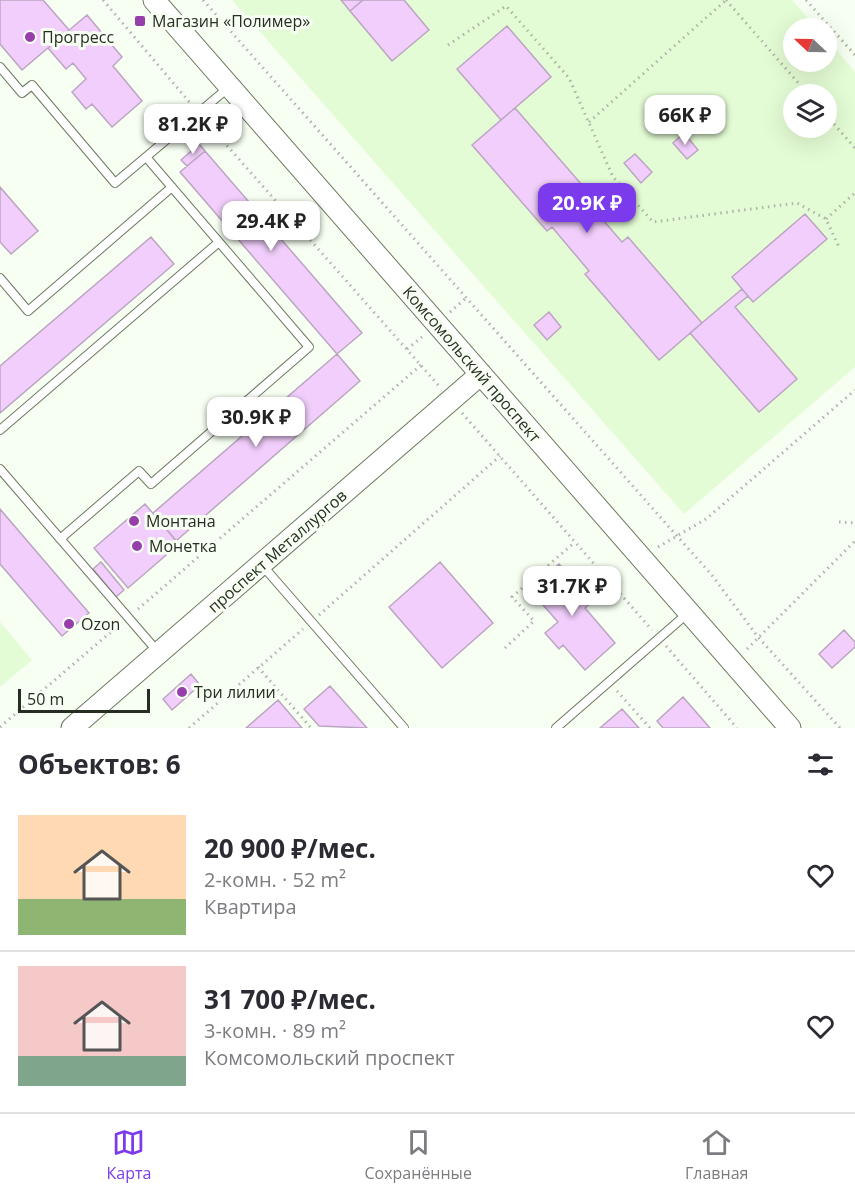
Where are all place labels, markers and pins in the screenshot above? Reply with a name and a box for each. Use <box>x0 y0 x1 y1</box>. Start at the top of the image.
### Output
place label: Магазин «Полимер» <box>152 10 310 32</box>
marker: Магазин «Полимер» <box>133 14 147 28</box>
place label: Прогресс <box>42 26 114 48</box>
marker: Прогресс <box>23 30 37 44</box>
pin: 66K ₽ <box>643 95 727 146</box>
pin: 81.2K ₽ <box>138 104 248 155</box>
pin: 20.9K ₽ <box>532 183 642 234</box>
pin: 29.4K ₽ <box>216 201 326 252</box>
pin: 30.9K ₽ <box>201 397 311 448</box>
place label: Монтана <box>146 510 216 532</box>
marker: Монтана <box>127 514 141 528</box>
place label: Монетка <box>149 535 217 557</box>
marker: Монетка <box>130 539 144 553</box>
pin: 31.7K ₽ <box>517 566 627 617</box>
place label: Ozon <box>81 613 120 635</box>
marker: Ozon <box>62 617 76 631</box>
place label: Три лилии <box>194 681 276 703</box>
marker: Три лилии <box>175 685 189 699</box>

